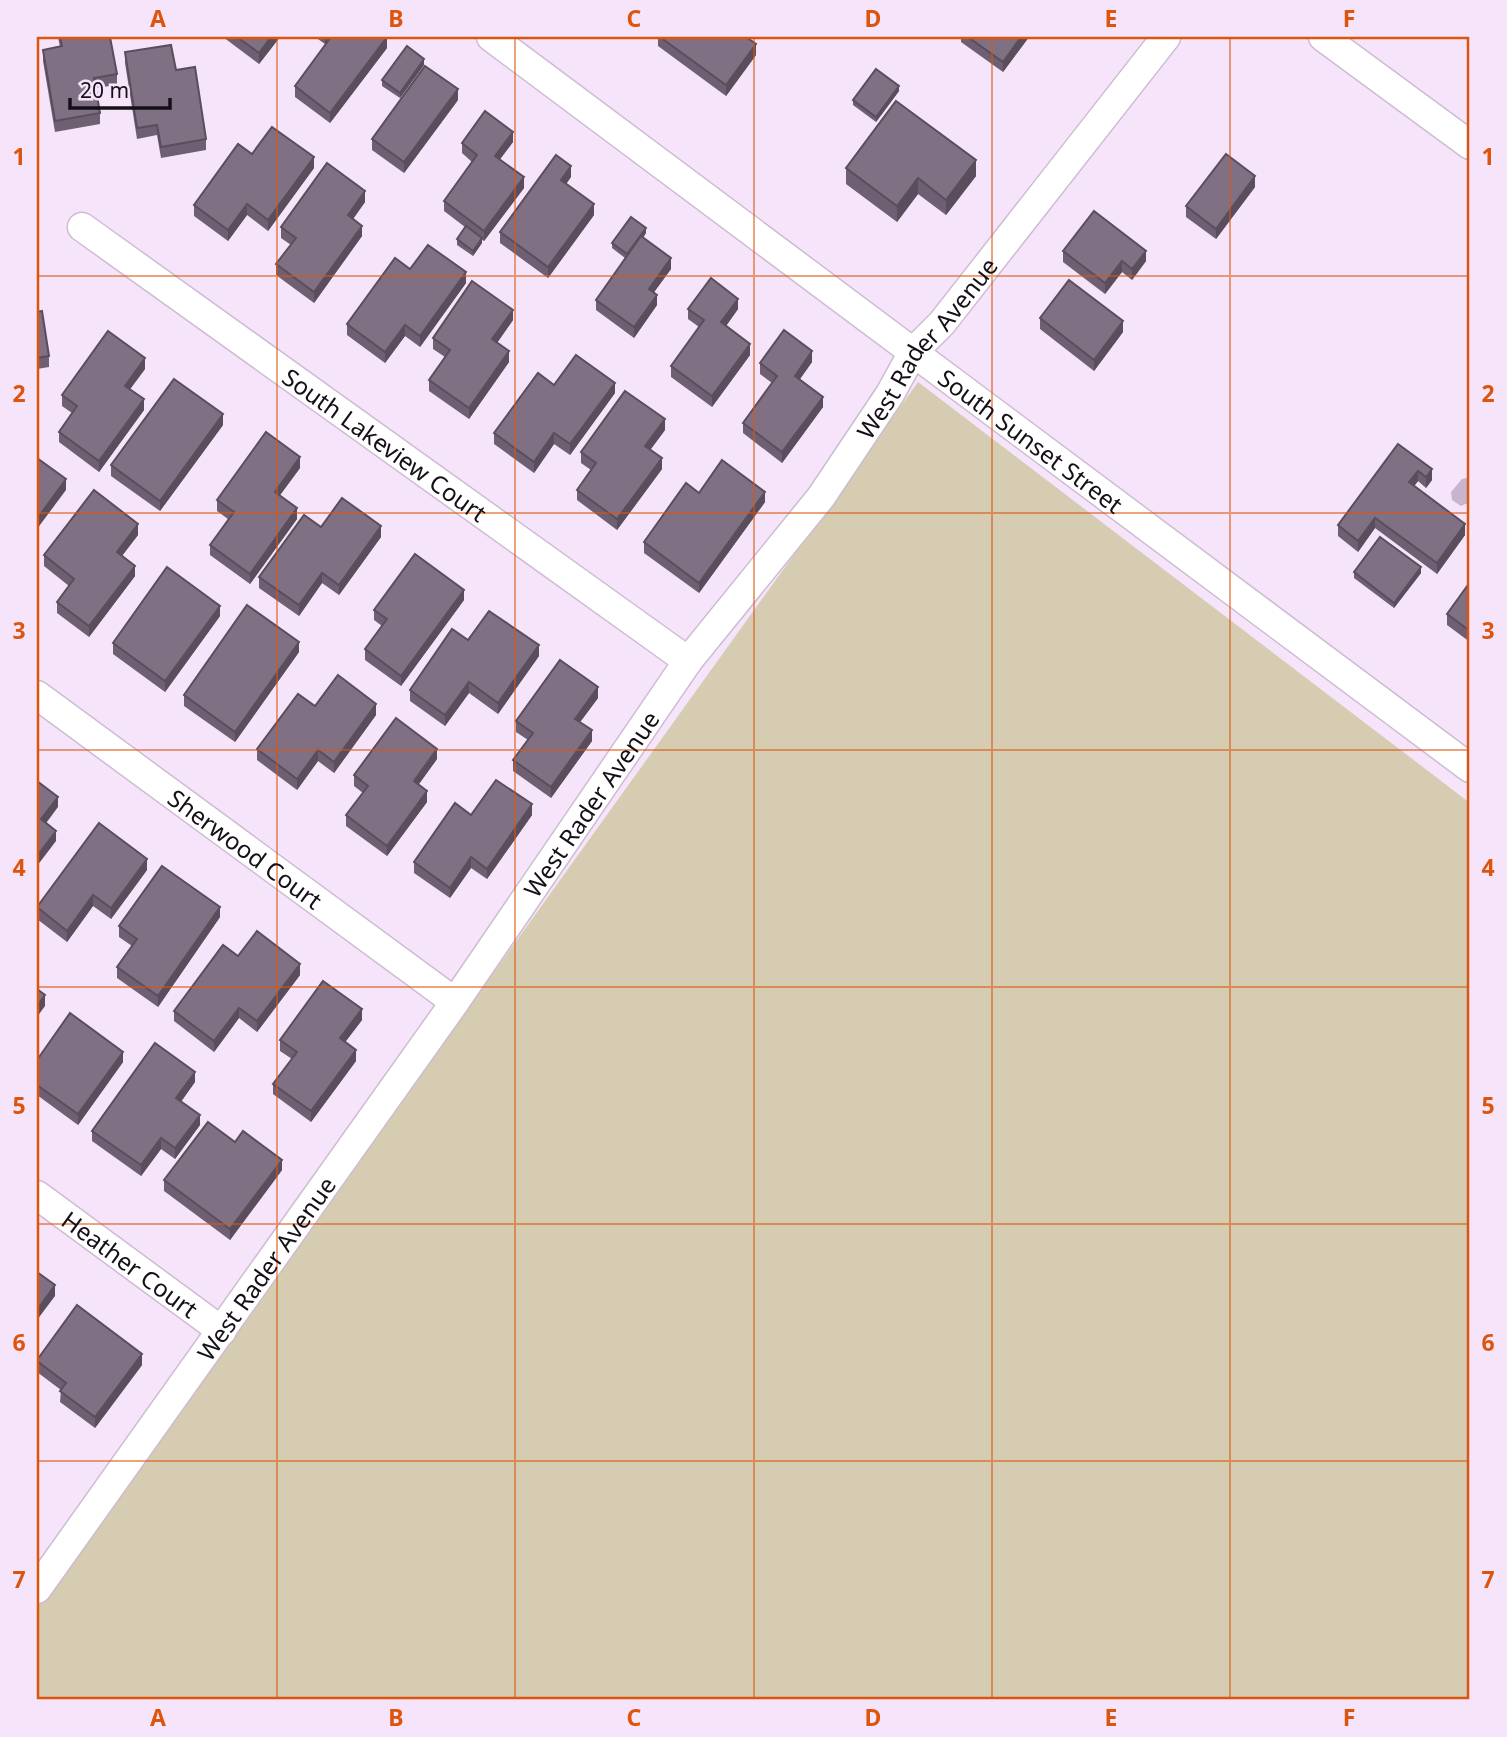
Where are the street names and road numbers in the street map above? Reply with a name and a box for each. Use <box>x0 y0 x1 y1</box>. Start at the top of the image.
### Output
street label: West Rader Avenue <box>848 250 1004 445</box>
street label: South Lakeview Court <box>276 360 494 529</box>
street label: South Sunset Street <box>932 361 1130 520</box>
street label: West Rader Avenue <box>515 704 666 903</box>
street label: Sherwood Court <box>162 781 330 916</box>
street label: West Rader Avenue <box>189 1169 343 1367</box>
street label: Heather Court <box>56 1203 205 1325</box>

